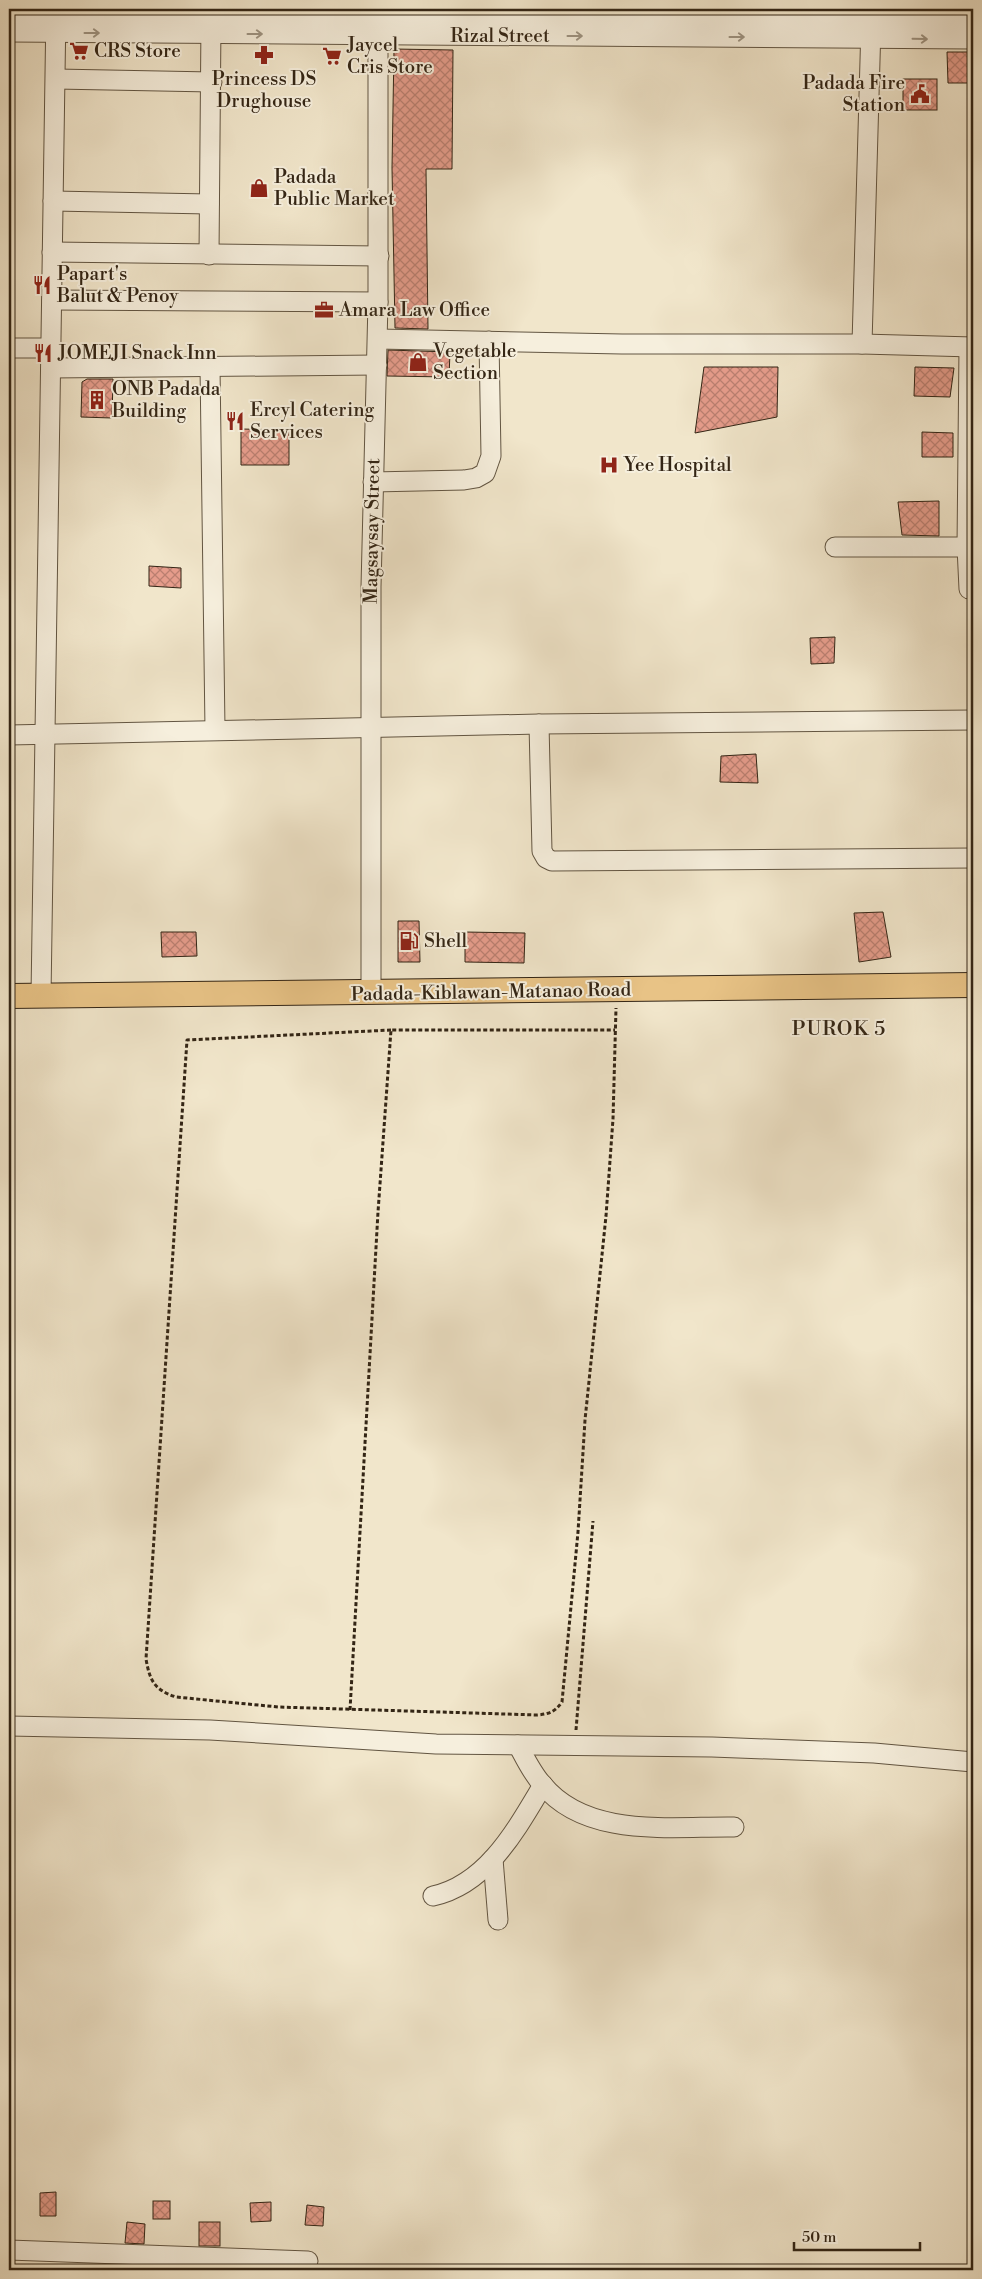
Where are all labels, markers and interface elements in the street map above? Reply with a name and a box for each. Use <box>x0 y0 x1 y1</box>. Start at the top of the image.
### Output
street label: Rizal Street <box>450 24 550 48</box>
one-way arrow <box>84 28 100 38</box>
one-way arrow <box>246 29 263 39</box>
one-way arrow <box>566 31 583 41</box>
place label: Jaycel Cris Store <box>346 33 433 79</box>
one-way arrow <box>729 33 745 42</box>
one-way arrow <box>912 34 928 44</box>
place label: CRS Store <box>94 39 181 63</box>
supermarket icon: CRS Store <box>68 40 90 62</box>
pharmacy icon: Princess DS Drughouse <box>253 44 275 66</box>
supermarket icon: Jaycel Cris Store <box>321 45 343 67</box>
place label: Princess DS Drughouse <box>212 67 316 113</box>
place label: Padada Fire Station <box>802 71 905 117</box>
public building icon: Padada Fire Station <box>909 83 931 105</box>
place label: Padada Public Market <box>274 165 395 211</box>
shop icon: Padada Public Market <box>248 177 270 199</box>
place label: Papart's Balut & Penoy <box>56 262 179 308</box>
restaurant icon: Papart's Balut & Penoy <box>31 274 53 296</box>
place label: Amara Law Office <box>338 298 490 322</box>
office icon: Amara Law Office <box>313 299 335 321</box>
place label: Vegetable Section <box>432 339 516 385</box>
place label: JOMEJI Snack Inn <box>57 341 217 365</box>
restaurant icon: JOMEJI Snack Inn <box>32 342 54 364</box>
shop icon: Vegetable Section <box>407 351 429 373</box>
place label: ONB Padada Building <box>111 377 221 423</box>
building icon: ONB Padada Building <box>86 389 108 411</box>
place label: Ercyl Catering Services <box>250 398 374 444</box>
restaurant icon: Ercyl Catering Services <box>224 410 246 432</box>
place label: Yee Hospital <box>623 453 732 477</box>
hospital icon: Yee Hospital <box>598 454 620 476</box>
street label: Magsaysay Street <box>359 458 385 604</box>
place label: Shell <box>424 929 467 953</box>
fuel station icon: Shell <box>398 930 420 952</box>
street label: Padada-Kiblawan-Matanao Road <box>351 978 632 1006</box>
district label: PUROK 5 <box>792 1017 886 1042</box>
scale bar <box>794 2219 921 2251</box>
text: 50 m <box>802 2228 836 2247</box>

